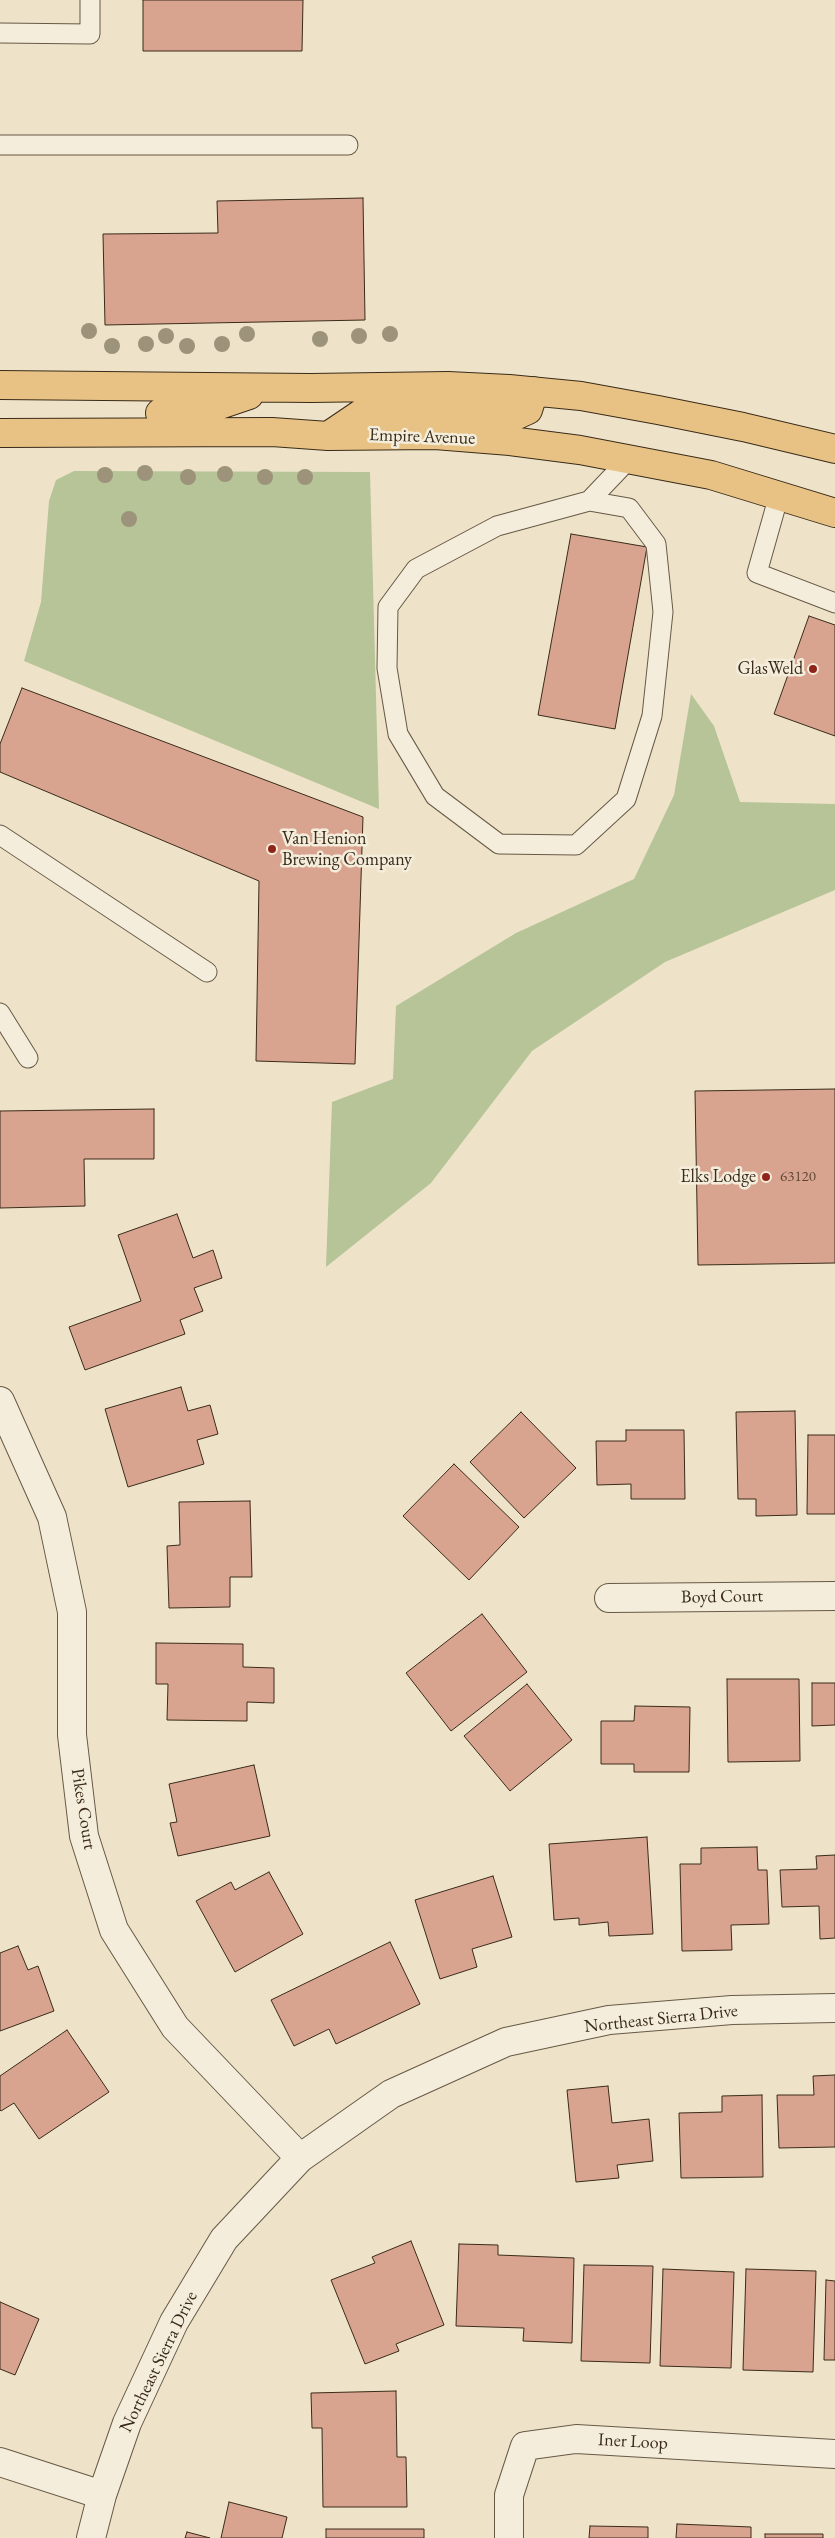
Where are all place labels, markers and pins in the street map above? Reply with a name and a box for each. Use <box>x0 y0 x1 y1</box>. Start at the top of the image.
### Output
place label: GlasWeld <box>737 658 803 680</box>
marker: GlasWeld <box>807 663 819 675</box>
place label: Van Henion Brewing Company <box>282 828 412 871</box>
marker: Van Henion Brewing Company <box>266 843 278 855</box>
place label: Elks Lodge <box>680 1166 756 1188</box>
marker: Elks Lodge <box>760 1171 772 1183</box>

